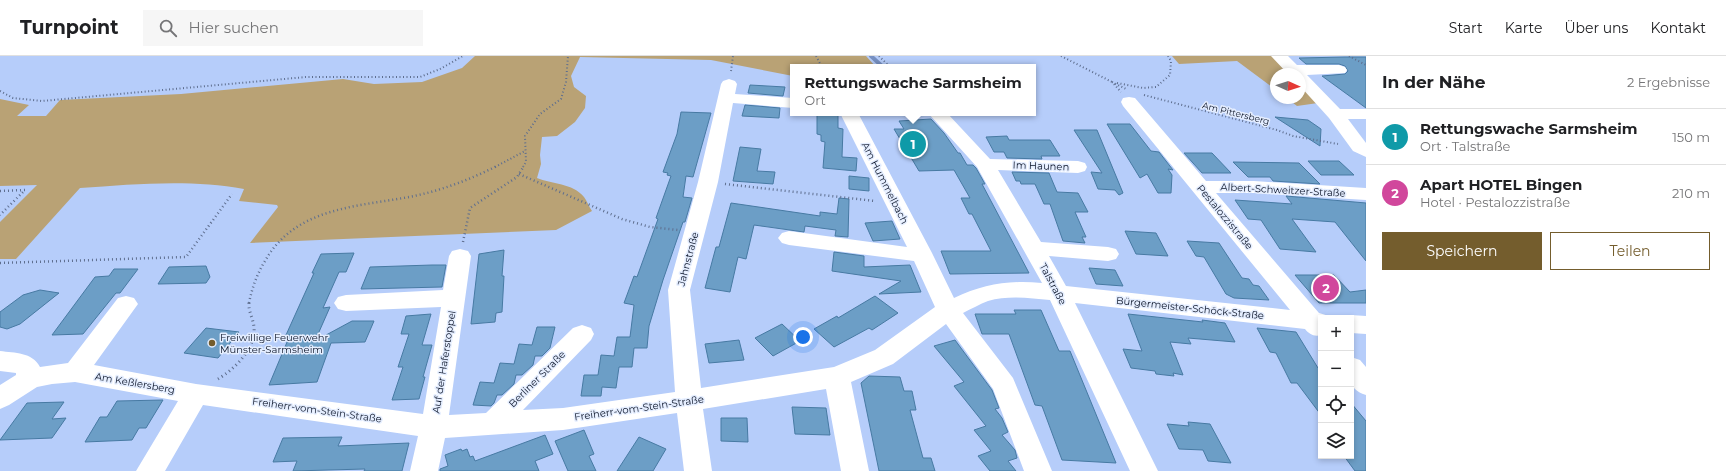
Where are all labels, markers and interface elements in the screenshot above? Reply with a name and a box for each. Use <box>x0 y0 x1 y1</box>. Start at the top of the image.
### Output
search box <box>143 10 423 46</box>
text: Turnpoint <box>20 16 119 39</box>
icon: search <box>157 17 179 39</box>
text: Hier suchen <box>189 18 279 37</box>
text: Start <box>1449 19 1483 37</box>
text: Karte <box>1505 19 1542 37</box>
text: Über uns <box>1564 19 1628 37</box>
text: Kontakt <box>1650 19 1706 37</box>
popup <box>790 64 1036 116</box>
north arrow <box>1270 68 1306 104</box>
text: In der Nähe <box>1382 72 1486 92</box>
text: Rettungswache Sarmsheim <box>804 73 1022 92</box>
text: 2 Ergebnisse <box>1627 74 1710 90</box>
text: Ort <box>804 92 826 108</box>
street label: Am Pittersberg <box>1201 99 1271 127</box>
text: Rettungswache Sarmsheim <box>1420 119 1637 138</box>
pin: 1 <box>900 129 926 159</box>
text: 1 <box>1392 129 1398 145</box>
text: 150 m <box>1672 129 1710 145</box>
text: Ort · Talstraße <box>1420 138 1510 154</box>
street label: Am Hummelbach <box>859 140 911 226</box>
street label: Im Haunen <box>1013 159 1069 173</box>
text: Apart HOTEL Bingen <box>1420 175 1582 194</box>
street label: Albert-Schweitzer-Straße <box>1220 180 1346 200</box>
street label: Pestalozzistraße <box>1194 182 1256 252</box>
text: 2 <box>1391 185 1399 201</box>
text: 210 m <box>1672 185 1710 201</box>
text: Hotel · Pestalozzistraße <box>1420 194 1570 210</box>
street label: Jahnstraße <box>674 230 701 288</box>
button: Speichern <box>1382 232 1542 270</box>
button: Teilen <box>1550 232 1710 270</box>
street label: Talstraße <box>1037 261 1069 307</box>
pin: 2 <box>1313 273 1339 303</box>
street label: Bürgermeister-Schöck-Straße <box>1115 294 1265 322</box>
street label: Auf der Haferstoppel <box>429 310 459 414</box>
map controls <box>1318 315 1354 459</box>
button: + <box>1318 315 1354 351</box>
your location <box>793 327 813 347</box>
place label: Freiwillige Feuerwehr Münster-Sarmsheim <box>220 331 328 356</box>
marker: Freiwillige Feuerwehr Münster-Sarmsheim <box>207 338 217 348</box>
street label: Berliner Straße <box>506 348 568 410</box>
button: − <box>1318 351 1354 387</box>
street label: Am Keßlersberg <box>94 370 176 396</box>
button: locate <box>1318 387 1354 423</box>
street label: Freiherr-vom-Stein-Straße <box>573 392 705 424</box>
street label: Freiherr-vom-Stein-Straße <box>251 394 383 426</box>
button: layers <box>1318 423 1354 459</box>

